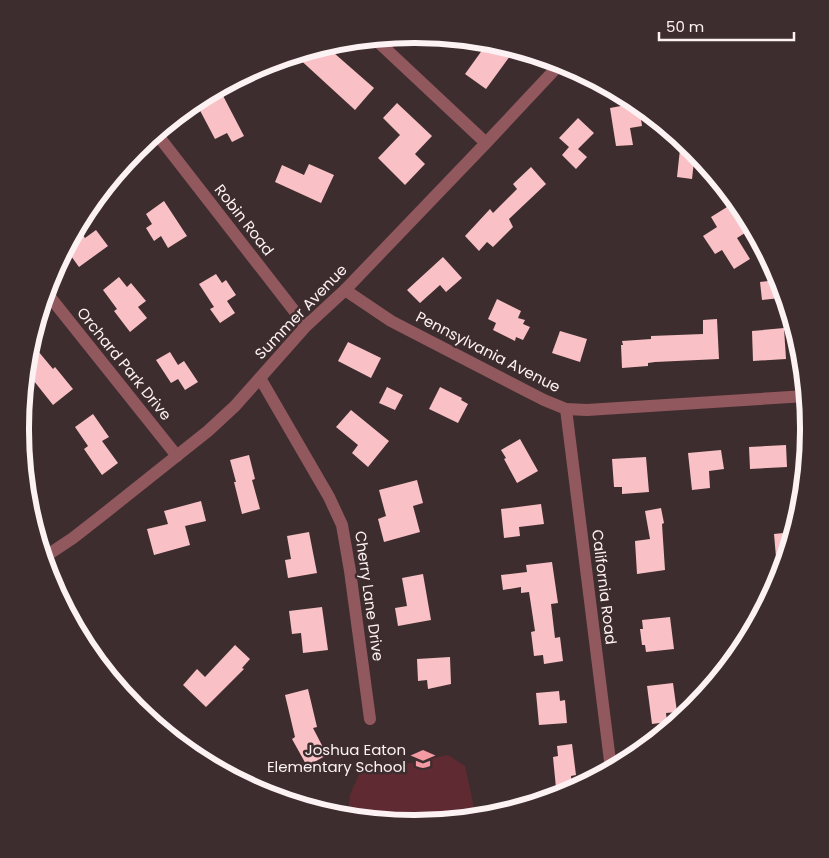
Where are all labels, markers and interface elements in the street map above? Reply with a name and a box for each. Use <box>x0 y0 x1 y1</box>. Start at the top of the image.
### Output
scale bar <box>659 10 794 42</box>
text: 50 m <box>666 16 704 37</box>
street label: Robin Road <box>210 180 279 260</box>
street label: Summer Avenue <box>250 260 351 364</box>
street label: Orchard Park Drive <box>72 303 177 425</box>
street label: Pennsylvania Avenue <box>412 306 564 397</box>
street label: California Road <box>587 528 622 646</box>
street label: Cherry Lane Drive <box>350 529 389 662</box>
place label: Joshua Eaton Elementary School <box>267 739 406 777</box>
school or university icon: Joshua Eaton Elementary School <box>410 746 436 772</box>

